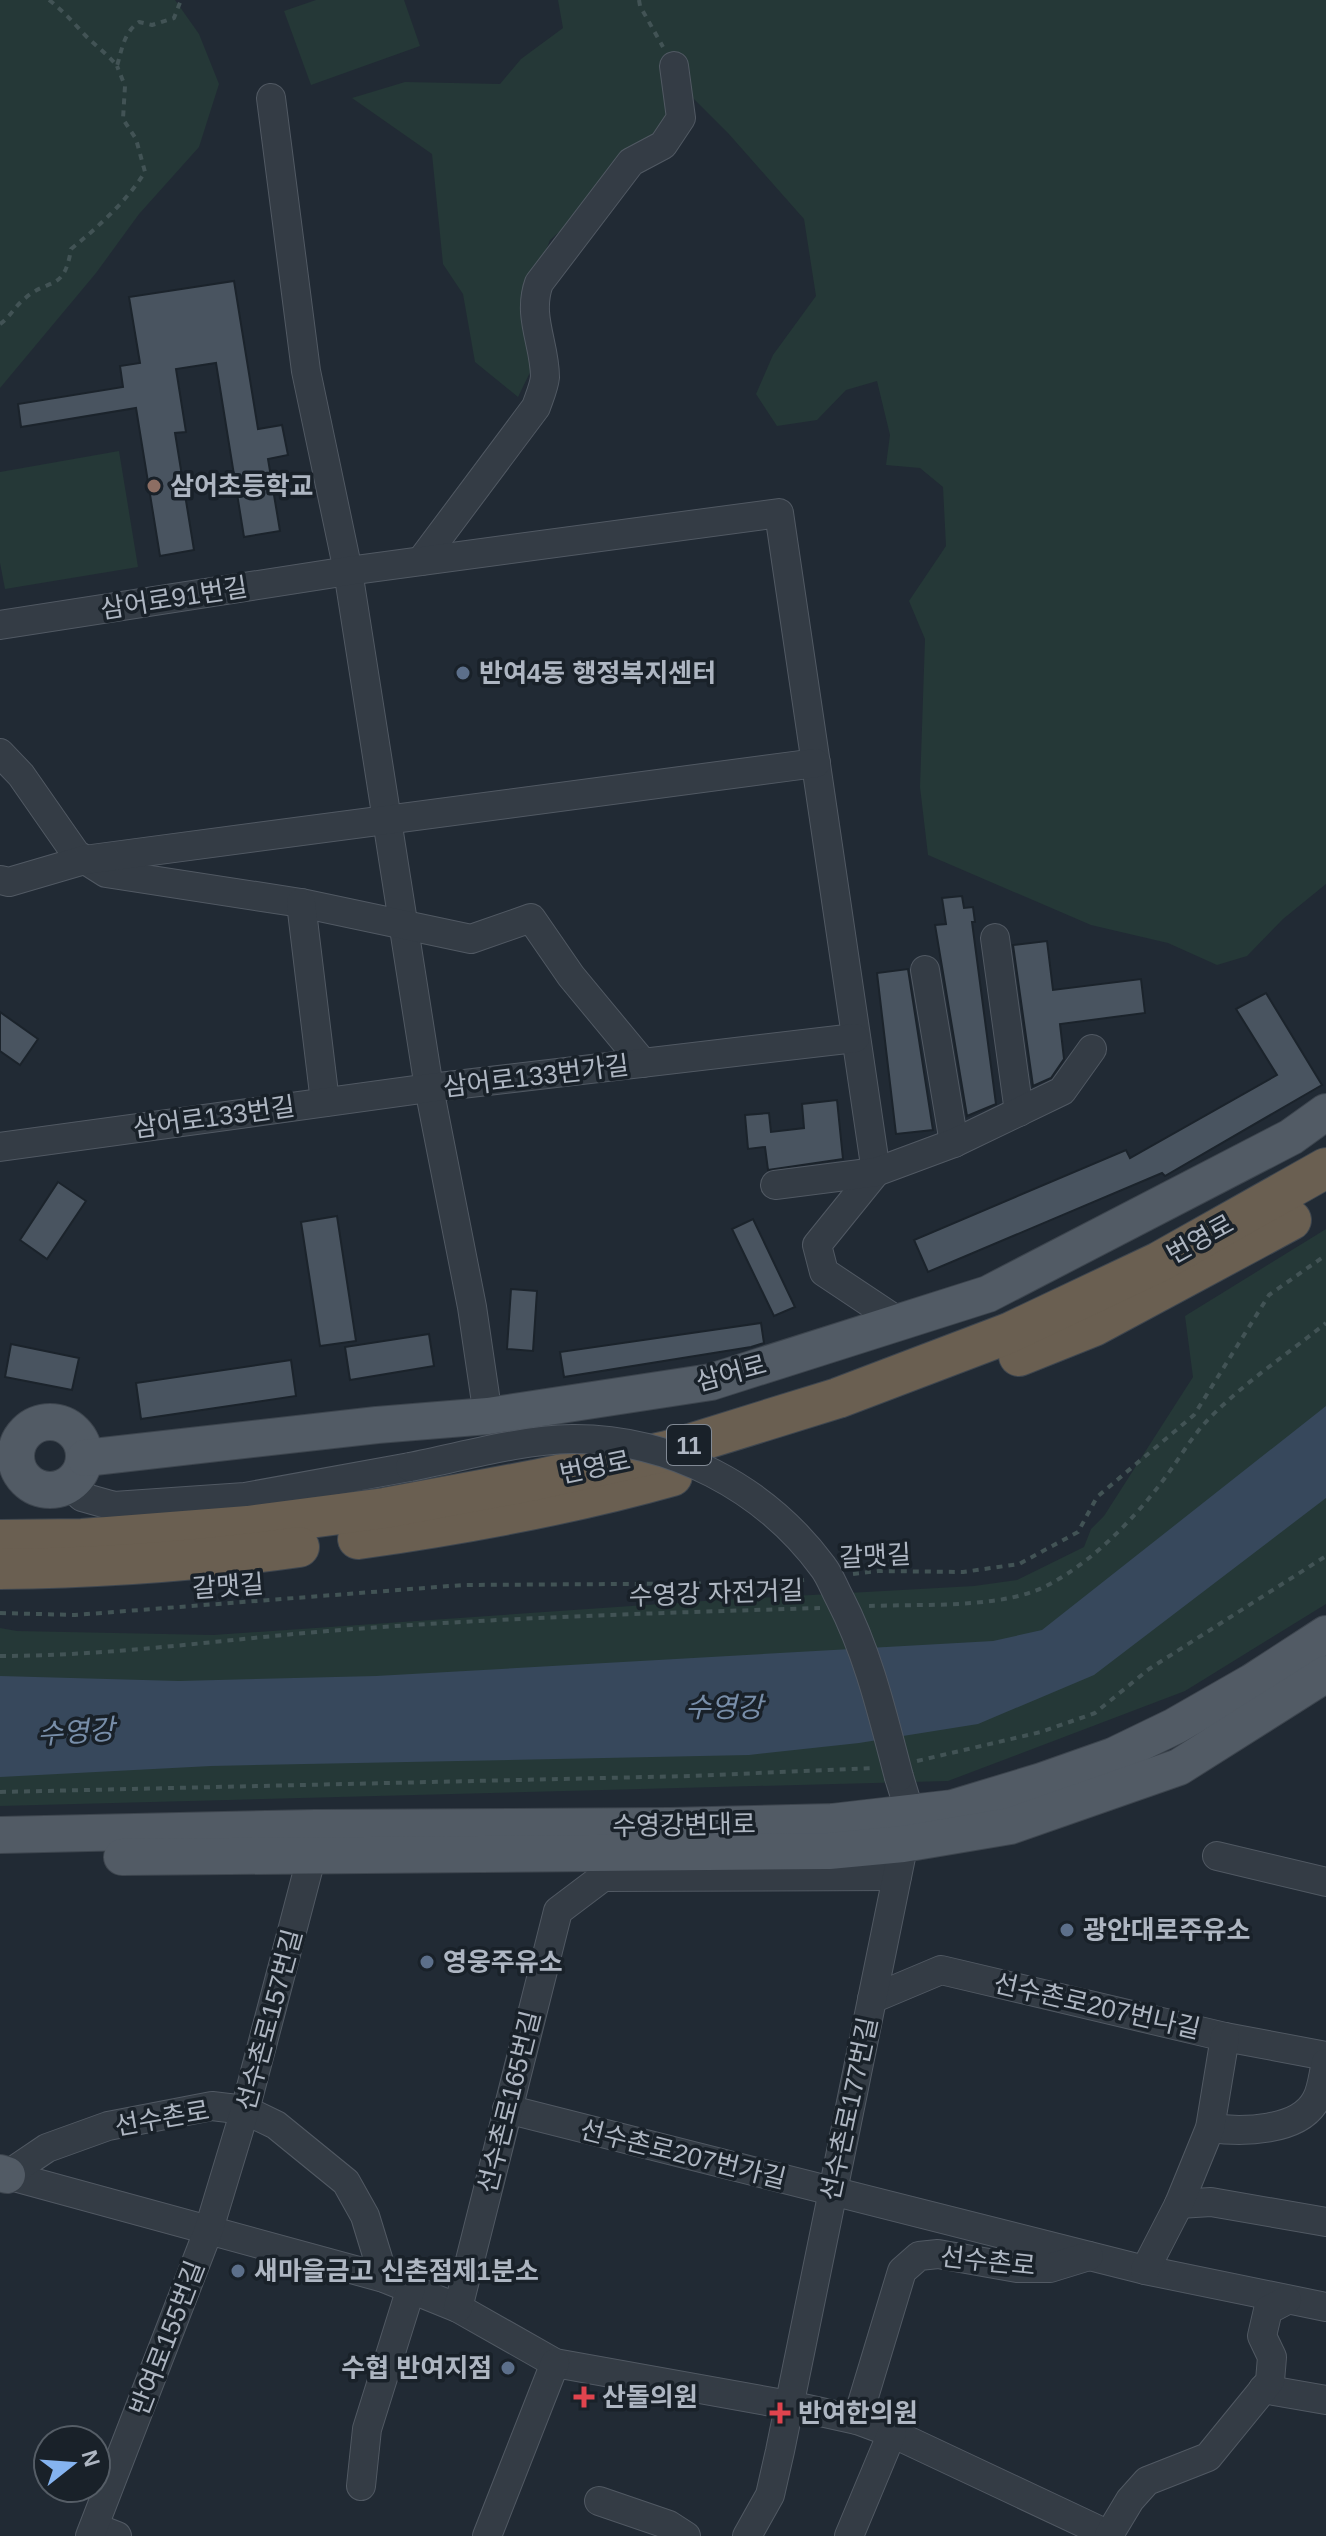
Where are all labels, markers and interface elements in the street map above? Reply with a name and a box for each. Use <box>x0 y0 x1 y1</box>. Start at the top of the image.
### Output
place label: 삼어초등학교 <box>170 471 314 501</box>
marker: 삼어초등학교 <box>145 477 163 495</box>
street label: 삼어로91번길 <box>98 572 250 624</box>
place label: 반여4동 행정복지센터 <box>479 658 716 688</box>
marker: 반여4동 행정복지센터 <box>454 664 472 682</box>
street label: 삼어로133번가길 <box>441 1050 631 1102</box>
street label: 삼어로133번길 <box>131 1091 297 1143</box>
street label: 번영로 <box>1161 1208 1239 1270</box>
street label: 삼어로 <box>692 1349 770 1397</box>
road number: 11 <box>667 1425 711 1465</box>
street label: 번영로 <box>557 1445 633 1489</box>
street label: 갈맷길 <box>838 1539 912 1573</box>
street label: 갈맷길 <box>191 1569 265 1603</box>
street label: 수영강 자전거길 <box>628 1575 804 1611</box>
water label: 수영강 <box>685 1692 766 1723</box>
water label: 수영강 <box>36 1714 119 1750</box>
street label: 수영강변대로 <box>612 1809 756 1841</box>
place label: 광안대로주유소 <box>1083 1915 1250 1945</box>
marker: 광안대로주유소 <box>1058 1921 1076 1939</box>
street label: 선수촌로157번길 <box>230 1926 308 2114</box>
place label: 영웅주유소 <box>443 1947 563 1977</box>
marker: 영웅주유소 <box>418 1953 436 1971</box>
street label: 선수촌로207번나길 <box>991 1968 1203 2044</box>
street label: 선수촌로165번길 <box>472 2008 546 2196</box>
street label: 선수촌로177번길 <box>815 2014 883 2204</box>
street label: 선수촌로 <box>112 2095 212 2141</box>
street label: 선수촌로207번가길 <box>577 2114 789 2194</box>
street label: 선수촌로 <box>939 2241 1037 2281</box>
place label: 새마을금고 신촌점제1분소 <box>254 2256 539 2286</box>
street label: 반여로155번길 <box>124 2257 210 2419</box>
marker: 새마을금고 신촌점제1분소 <box>229 2262 247 2280</box>
place label: 수협 반여지점 <box>341 2353 492 2383</box>
marker: 수협 반여지점 <box>499 2359 517 2377</box>
place label: 산돌의원 <box>602 2382 698 2412</box>
marker: 산돌의원 <box>573 2386 595 2408</box>
place label: 반여한의원 <box>798 2398 918 2428</box>
marker: 반여한의원 <box>769 2402 791 2424</box>
north arrow <box>32 2424 112 2504</box>
text: N <box>76 2447 105 2470</box>

